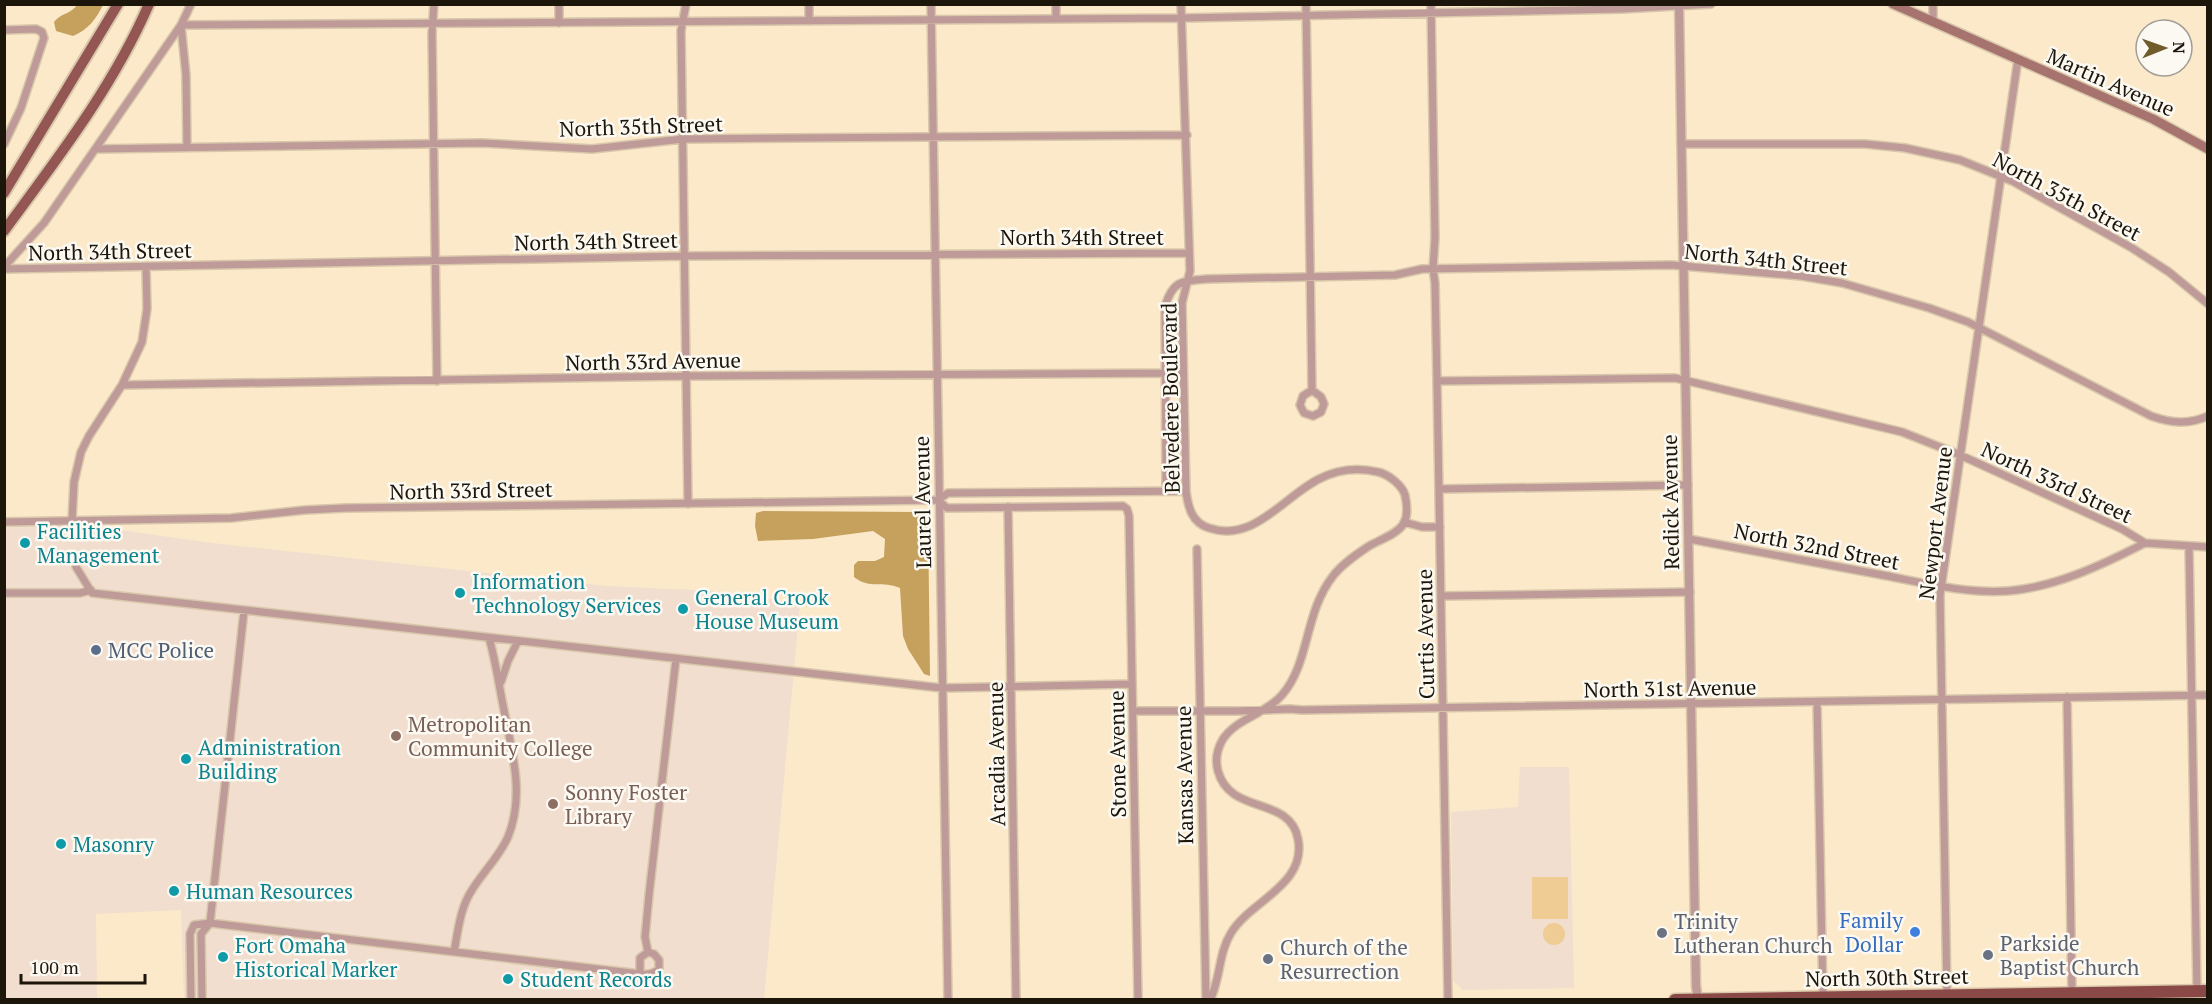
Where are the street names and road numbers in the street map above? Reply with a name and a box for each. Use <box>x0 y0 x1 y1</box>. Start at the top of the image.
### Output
street label: Martin Avenue <box>2043 41 2179 123</box>
street label: North 35th Street <box>559 109 724 143</box>
street label: North 35th Street <box>1988 145 2146 247</box>
street label: North 34th Street <box>1000 223 1164 251</box>
street label: North 34th Street <box>514 226 678 256</box>
street label: North 34th Street <box>28 236 192 266</box>
street label: North 34th Street <box>1683 237 1849 282</box>
street label: Belvedere Boulevard <box>1154 302 1186 494</box>
street label: North 33rd Avenue <box>565 345 741 377</box>
street label: Redick Avenue <box>1655 434 1685 570</box>
street label: Laurel Avenue <box>907 435 937 569</box>
street label: North 33rd Street <box>1977 435 2137 529</box>
street label: Newport Avenue <box>1912 445 1958 601</box>
street label: North 33rd Street <box>389 475 553 505</box>
street label: North 32nd Street <box>1732 516 1902 576</box>
street label: Curtis Avenue <box>1410 569 1440 699</box>
street label: North 31st Avenue <box>1583 672 1757 704</box>
street label: Arcadia Avenue <box>981 681 1011 827</box>
street label: Stone Avenue <box>1102 690 1132 818</box>
street label: Kansas Avenue <box>1169 705 1199 845</box>
street label: North 30th Street <box>1805 962 1969 992</box>

